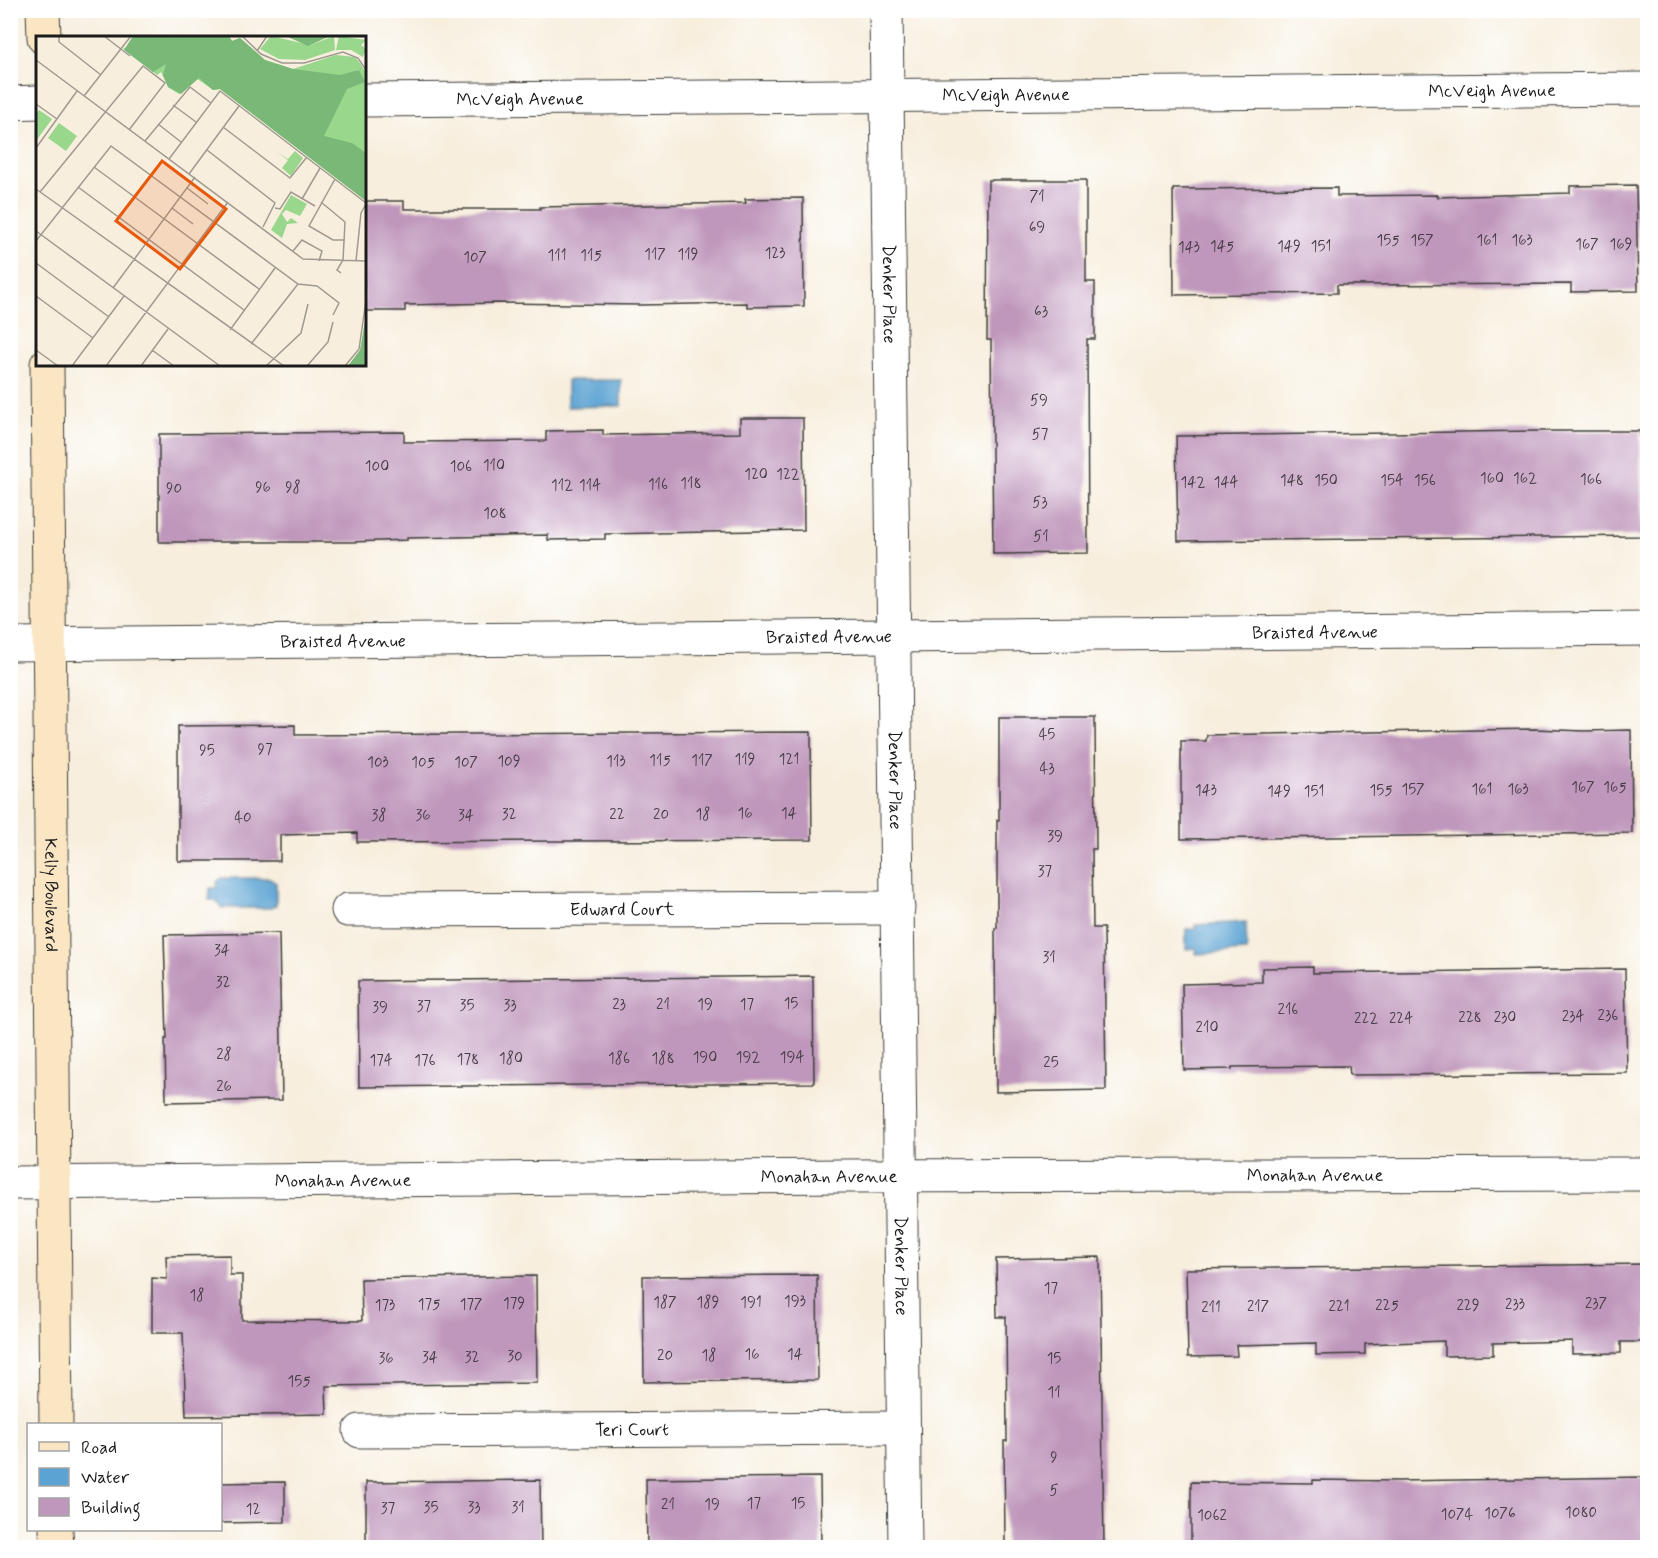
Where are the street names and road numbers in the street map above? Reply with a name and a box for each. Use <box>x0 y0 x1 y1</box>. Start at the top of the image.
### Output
street label: McVeigh Avenue <box>1428 79 1556 104</box>
street label: McVeigh Avenue <box>942 83 1070 108</box>
street label: McVeigh Avenue <box>456 87 584 112</box>
street label: Denker Place <box>876 244 901 344</box>
street label: Braisted Avenue <box>1252 620 1378 646</box>
street label: Braisted Avenue <box>766 625 892 650</box>
street label: Braisted Avenue <box>280 629 406 655</box>
street label: Denker Place <box>882 730 907 830</box>
street label: Kelly Boulevard <box>38 838 63 952</box>
street label: Edward Court <box>570 898 675 922</box>
street label: Monahan Avenue <box>1247 1164 1383 1188</box>
street label: Monahan Avenue <box>761 1165 897 1190</box>
street label: Monahan Avenue <box>275 1169 412 1194</box>
street label: Denker Place <box>888 1216 913 1316</box>
street label: Teri Court <box>595 1418 669 1443</box>

